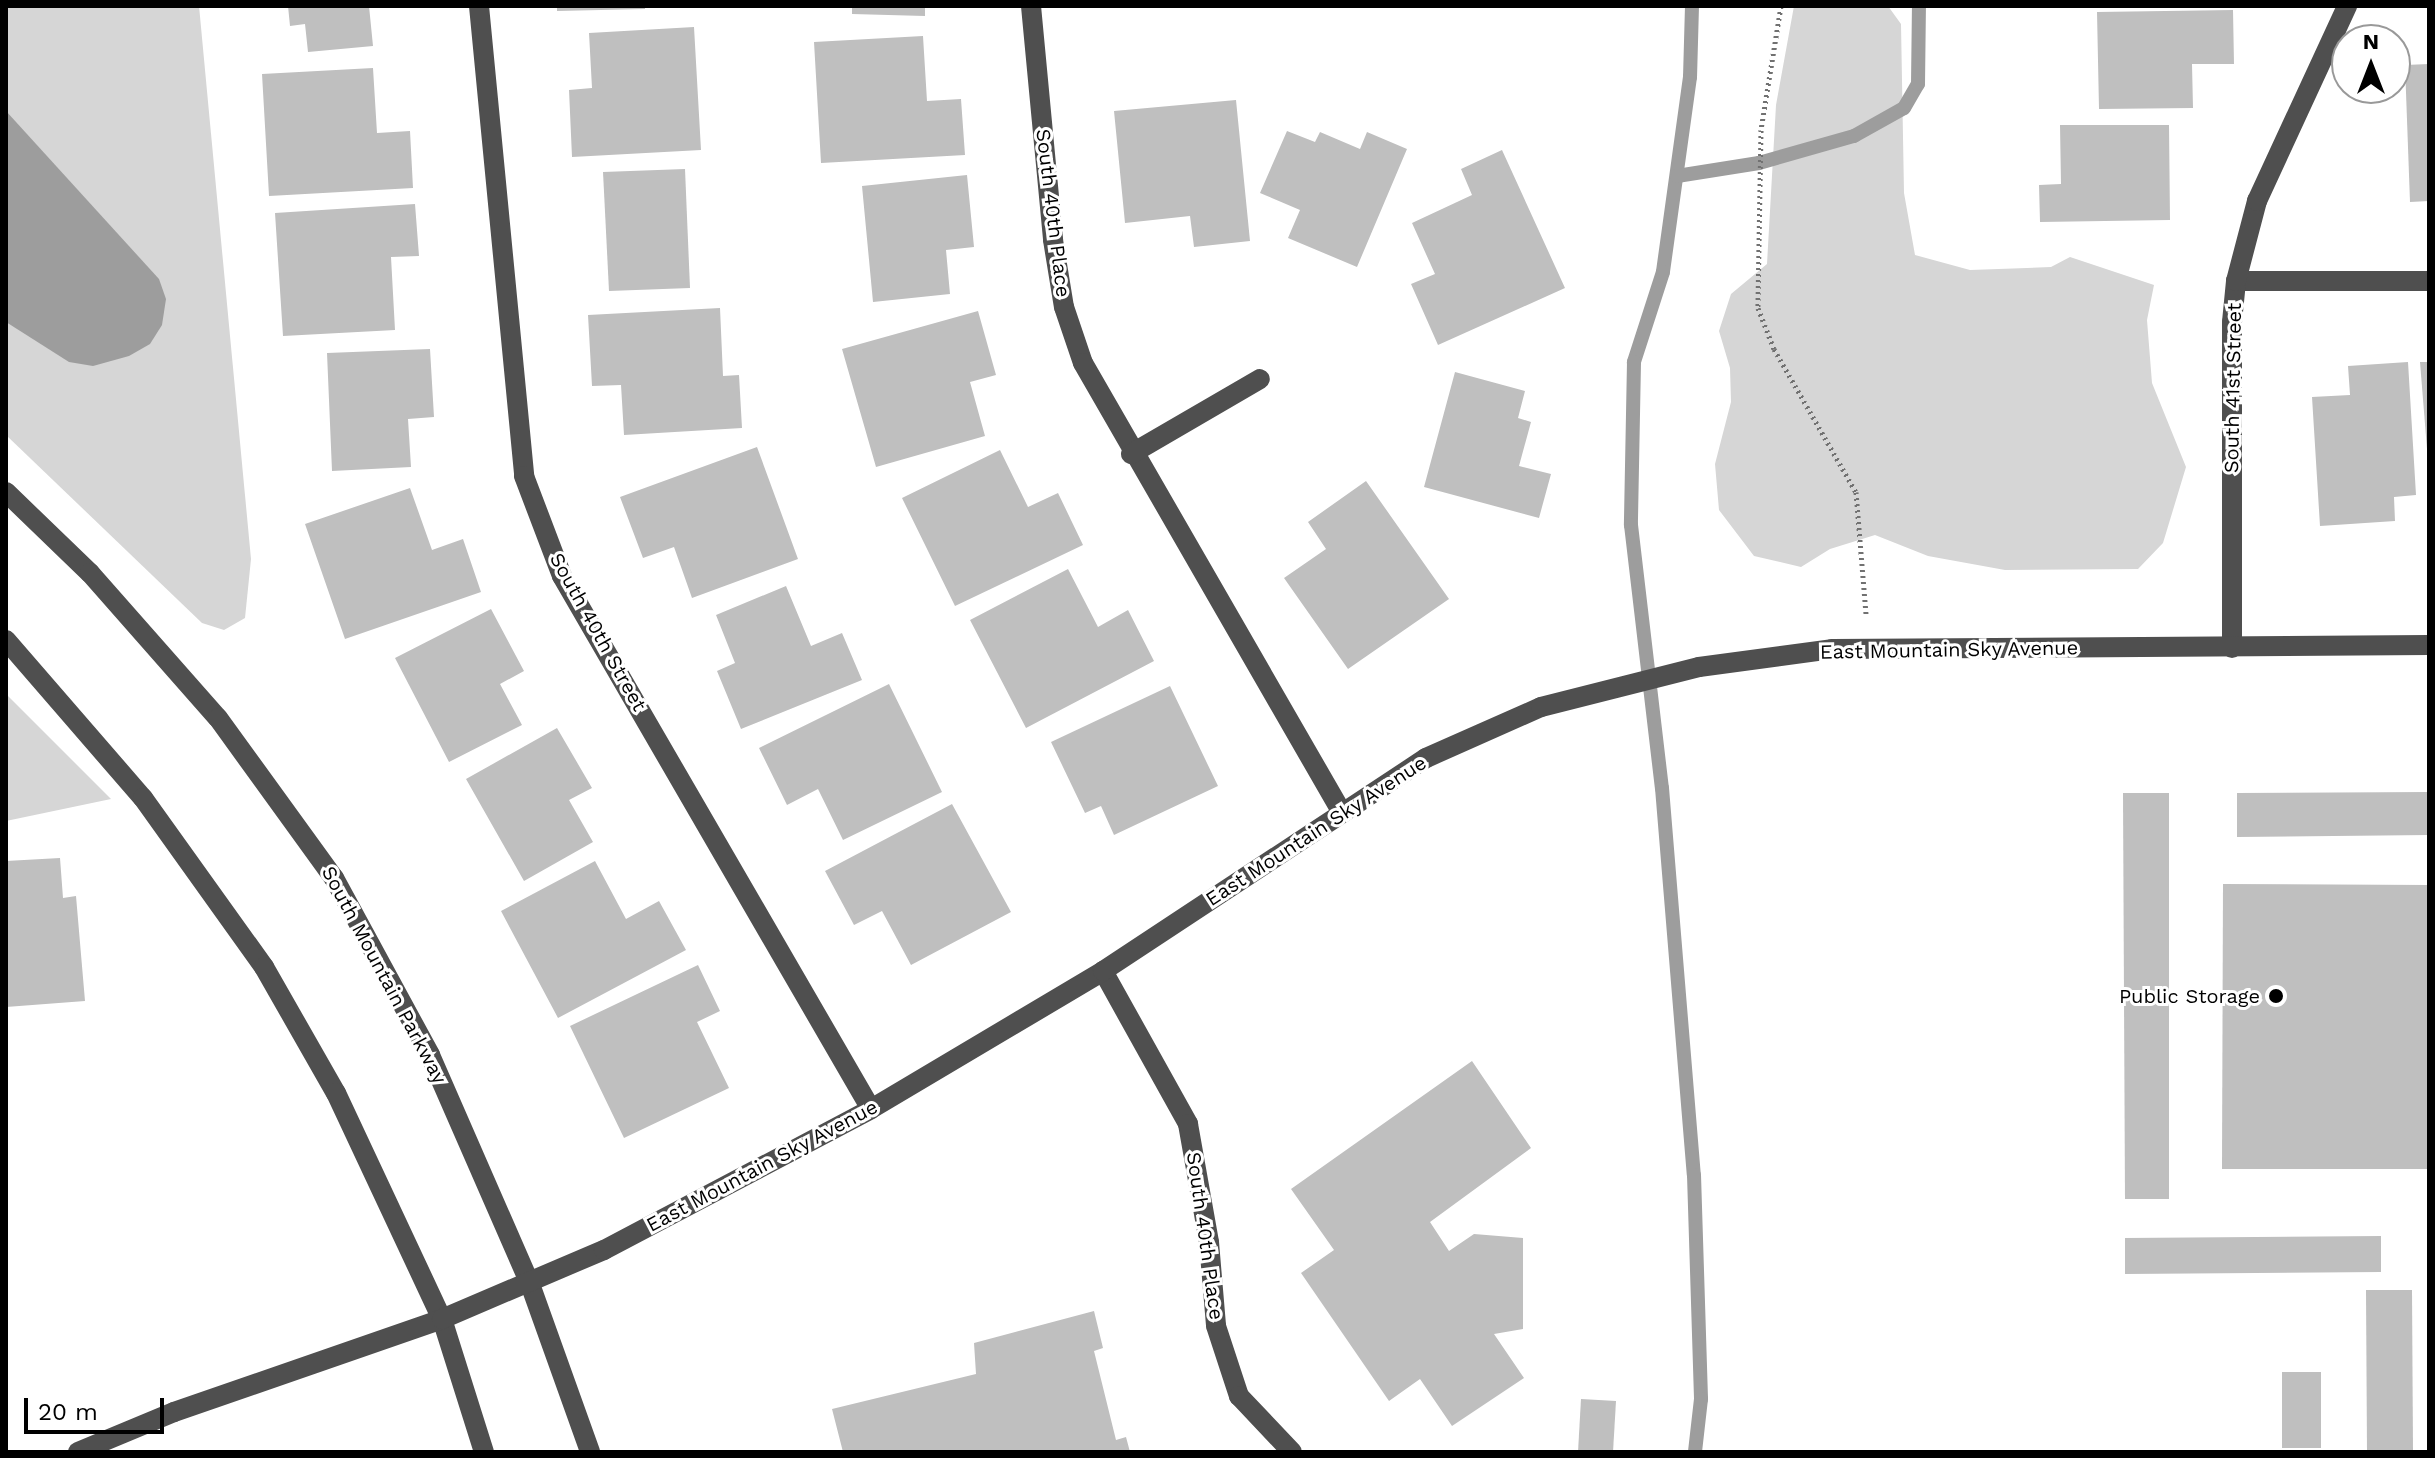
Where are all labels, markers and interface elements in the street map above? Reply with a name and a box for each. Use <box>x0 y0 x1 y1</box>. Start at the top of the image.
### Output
north arrow <box>2331 24 2411 104</box>
text: N <box>2363 29 2379 54</box>
street label: South 40th Place <box>1031 127 1075 299</box>
street label: South 41st Street <box>2220 303 2246 473</box>
street label: South 40th Street <box>545 549 651 715</box>
street label: East Mountain Sky Avenue <box>1819 636 2079 664</box>
street label: East Mountain Sky Avenue <box>1201 750 1431 912</box>
street label: South Mountain Parkway <box>316 862 452 1088</box>
place label: Public Storage <box>2119 984 2260 1008</box>
marker: Public Storage <box>2267 987 2285 1005</box>
street label: East Mountain Sky Avenue <box>642 1094 882 1238</box>
street label: South 40th Place <box>1181 1150 1229 1322</box>
scale bar <box>28 1382 168 1432</box>
text: 20 m <box>38 1398 98 1426</box>

